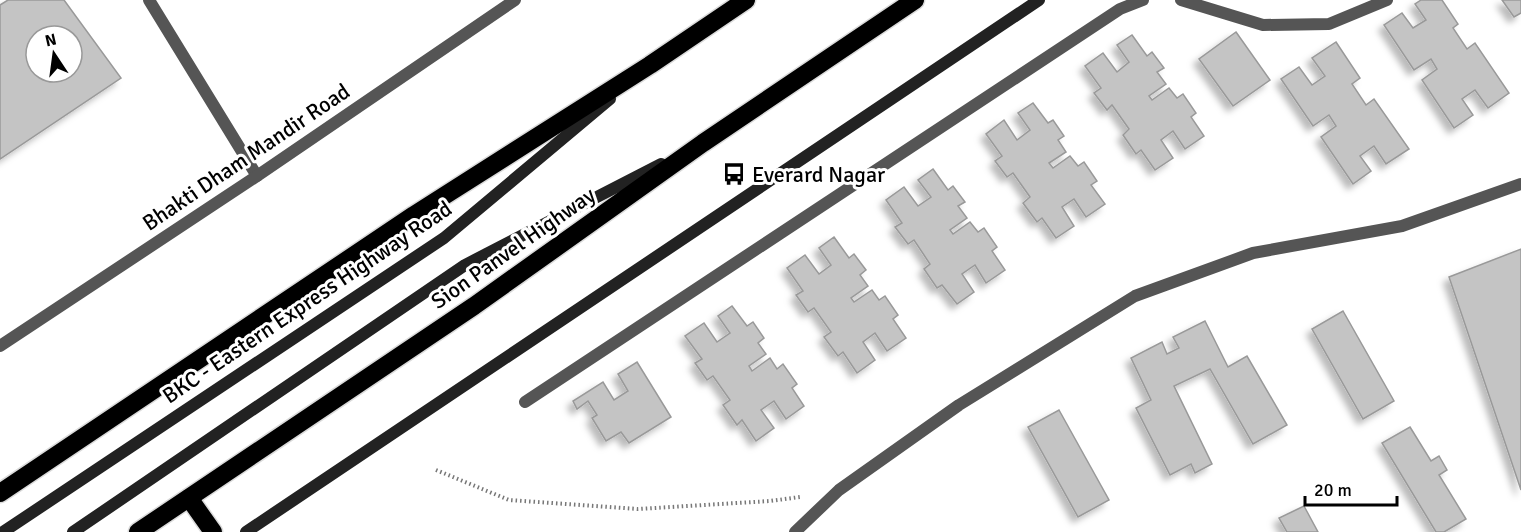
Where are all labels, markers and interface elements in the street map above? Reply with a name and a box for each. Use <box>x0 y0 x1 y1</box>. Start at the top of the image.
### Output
north arrow <box>24 24 84 84</box>
text: N <box>43 29 59 51</box>
street label: Bhakti Dham Mandir Road <box>137 77 355 237</box>
bus stop icon: Everard Nagar <box>721 161 747 187</box>
place label: Everard Nagar <box>752 161 885 188</box>
street label: Sion Panvel Highway <box>426 181 601 315</box>
street label: BKC - Eastern Express Highway Road <box>157 195 457 409</box>
scale bar <box>1305 469 1396 507</box>
text: 20 m <box>1314 479 1352 501</box>

